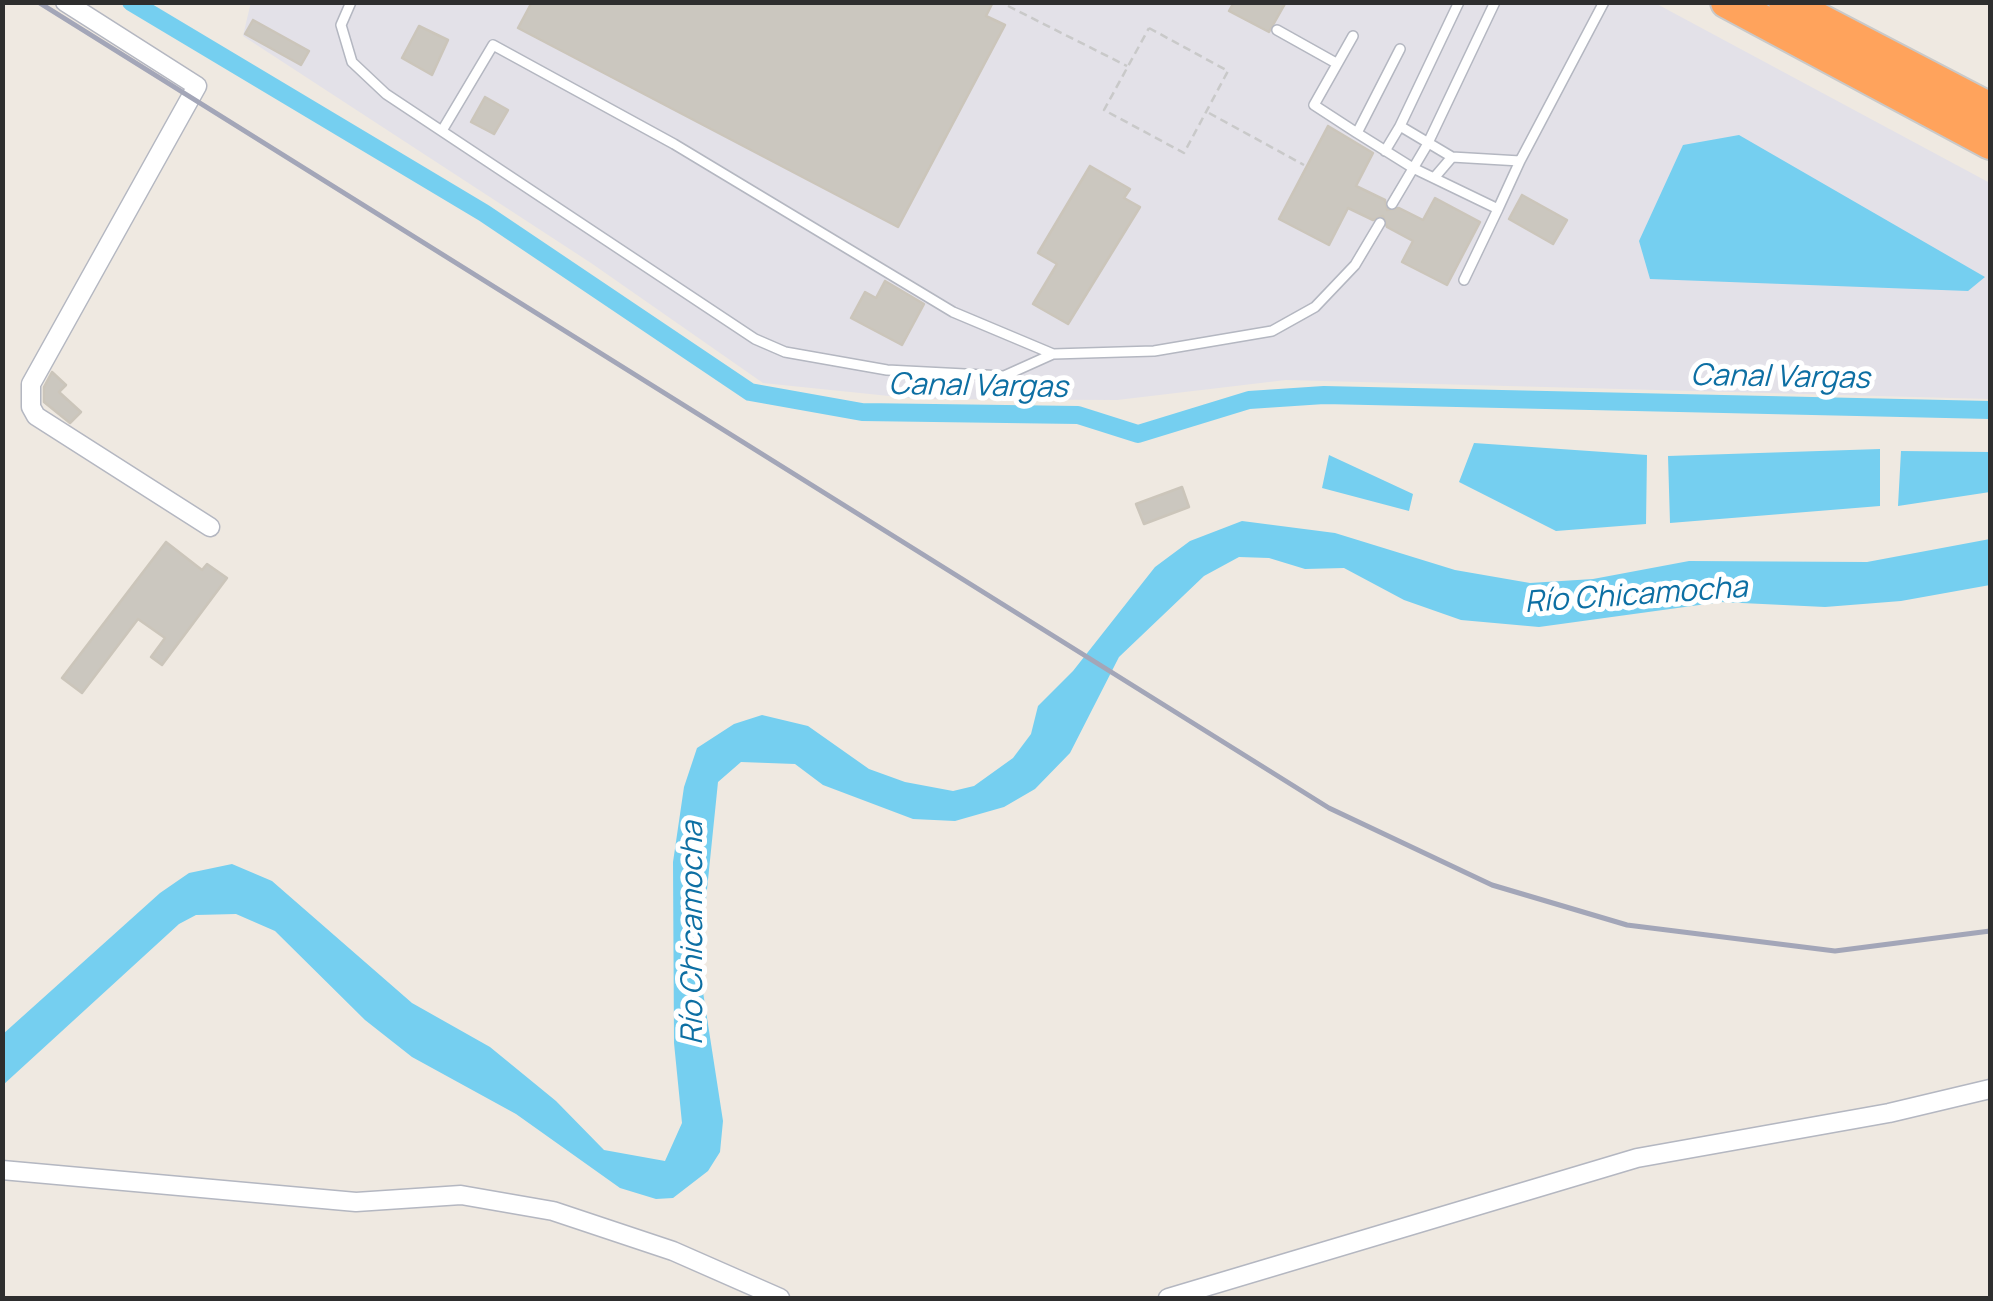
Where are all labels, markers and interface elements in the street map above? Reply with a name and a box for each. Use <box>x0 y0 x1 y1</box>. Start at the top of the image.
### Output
water label: Canal Vargas <box>1690 358 1870 398</box>
water label: Canal Vargas <box>888 367 1068 407</box>
water label: Río Chicamocha <box>1523 570 1749 622</box>
water label: Río Chicamocha <box>676 821 712 1045</box>

